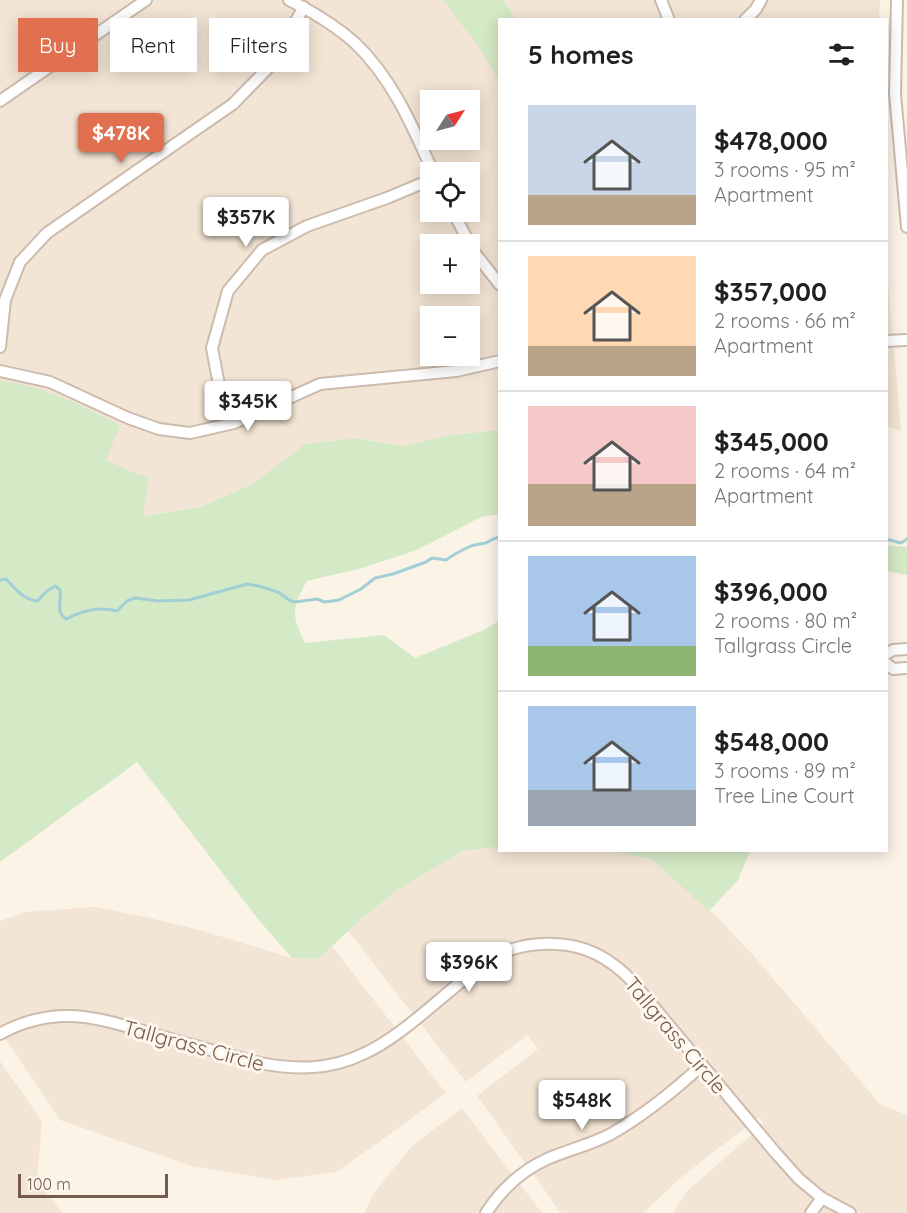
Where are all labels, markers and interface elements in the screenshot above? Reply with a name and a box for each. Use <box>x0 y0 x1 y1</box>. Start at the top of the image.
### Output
chip: Buy <box>18 18 98 72</box>
chip: Rent <box>110 18 197 72</box>
chip: Filters <box>209 18 309 72</box>
text: 5 homes <box>528 38 634 71</box>
icon: filters <box>825 38 858 71</box>
north arrow <box>420 90 480 150</box>
map controls <box>420 90 480 366</box>
pin: $478K <box>79 113 163 164</box>
text: $478K <box>92 120 150 145</box>
text: $478,000 <box>714 124 828 157</box>
icon: home <box>576 129 648 201</box>
text: 3 rooms · 95 m² <box>714 157 856 182</box>
button: locate <box>420 162 480 222</box>
text: Apartment <box>714 182 814 207</box>
pin: $357K <box>204 197 288 248</box>
text: $357K <box>217 204 275 229</box>
button: + <box>420 234 480 294</box>
text: $357,000 <box>714 275 827 308</box>
icon: home <box>576 280 648 352</box>
button: − <box>420 306 480 366</box>
text: 2 rooms · 66 m² <box>714 308 856 333</box>
text: Apartment <box>714 333 814 358</box>
pin: $345K <box>206 381 290 432</box>
text: $345K <box>218 388 278 413</box>
text: $345,000 <box>714 425 829 458</box>
icon: home <box>576 430 648 502</box>
text: 2 rooms · 64 m² <box>714 458 856 483</box>
text: Apartment <box>714 483 814 508</box>
text: $396,000 <box>714 575 828 608</box>
icon: home <box>576 580 648 652</box>
text: 2 rooms · 80 m² <box>714 608 857 633</box>
text: Tallgrass Circle <box>714 633 852 658</box>
text: $548,000 <box>714 725 829 758</box>
icon: home <box>576 730 648 802</box>
text: 3 rooms · 89 m² <box>714 758 856 783</box>
text: Tree Line Court <box>714 783 854 808</box>
pin: $396K <box>427 942 511 993</box>
text: $396K <box>440 949 498 974</box>
street label: Tallgrass Circle <box>619 971 733 1099</box>
street label: Tallgrass Circle <box>121 1014 267 1076</box>
pin: $548K <box>540 1080 624 1131</box>
text: $548K <box>552 1087 612 1112</box>
scale bar <box>18 1171 168 1198</box>
text: 100 m <box>27 1174 71 1194</box>

